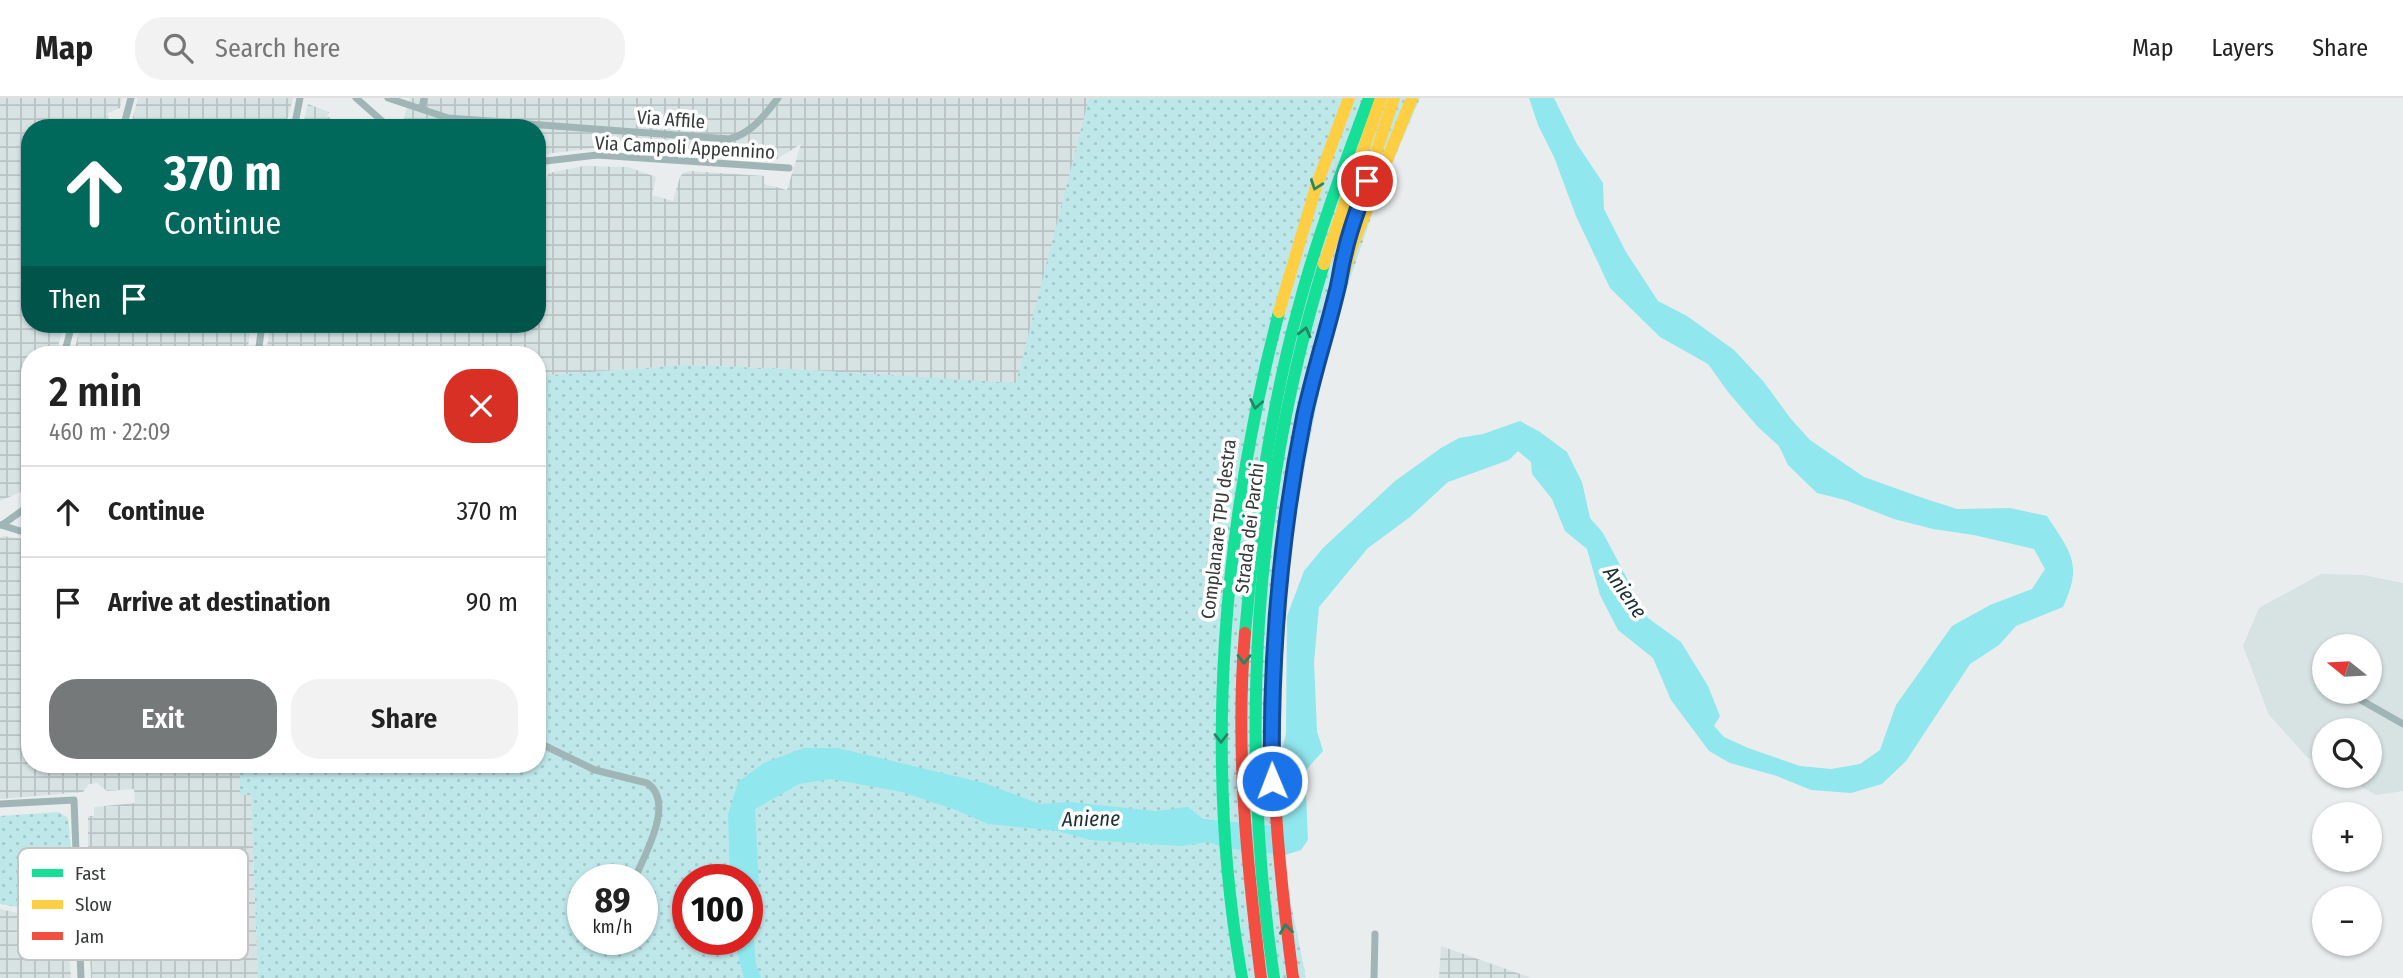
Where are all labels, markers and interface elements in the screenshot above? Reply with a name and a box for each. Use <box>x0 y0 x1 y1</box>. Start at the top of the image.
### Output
search box <box>135 17 625 80</box>
text: Map <box>35 28 93 68</box>
icon: search <box>159 29 197 67</box>
text: Search here <box>215 33 340 64</box>
text: Map <box>2132 34 2174 62</box>
text: Layers <box>2212 34 2274 62</box>
text: Share <box>2312 34 2368 62</box>
street label: Via Affile <box>636 106 706 133</box>
street label: Via Campoli Appennino <box>594 131 776 164</box>
text: 370 m <box>164 144 282 203</box>
icon: ahead <box>49 147 140 238</box>
pin <box>1337 151 1397 211</box>
icon: arrive <box>1348 162 1386 200</box>
one-way arrow <box>1310 178 1324 190</box>
text: Continue <box>164 204 281 242</box>
icon: arrive <box>115 280 153 318</box>
text: Then <box>49 284 101 315</box>
one-way arrow <box>1296 326 1311 338</box>
text: 2 min <box>49 367 142 417</box>
button: close <box>444 369 518 443</box>
one-way arrow <box>1249 398 1264 410</box>
text: 460 m · 22:09 <box>49 418 170 446</box>
street label: Complanare TPU destra <box>1196 438 1241 620</box>
street label: Strada dei Parchi <box>1230 462 1269 595</box>
icon: ahead <box>49 493 87 531</box>
text: Continue <box>108 496 205 527</box>
text: 370 m <box>457 496 518 527</box>
water label: Aniene <box>1597 560 1652 623</box>
icon: arrive <box>49 584 87 622</box>
text: Arrive at destination <box>108 587 331 618</box>
text: 90 m <box>466 587 518 618</box>
north arrow <box>2312 634 2382 704</box>
map controls <box>2312 634 2382 956</box>
one-way arrow <box>1236 654 1252 664</box>
button: Exit <box>49 679 277 759</box>
button: Share <box>291 679 518 759</box>
button: search <box>2312 718 2382 788</box>
one-way arrow <box>1213 734 1229 744</box>
position arrow <box>1235 744 1309 818</box>
button: + <box>2312 802 2382 872</box>
water label: Aniene <box>1061 805 1120 833</box>
legend <box>18 848 248 960</box>
text: Fast <box>75 862 106 885</box>
speed limit sign: 100 <box>672 864 763 955</box>
text: 89 <box>594 879 631 921</box>
button: − <box>2312 886 2382 956</box>
text: Slow <box>75 893 112 916</box>
text: km/h <box>592 916 633 938</box>
one-way arrow <box>1278 923 1293 935</box>
text: Jam <box>75 925 104 948</box>

